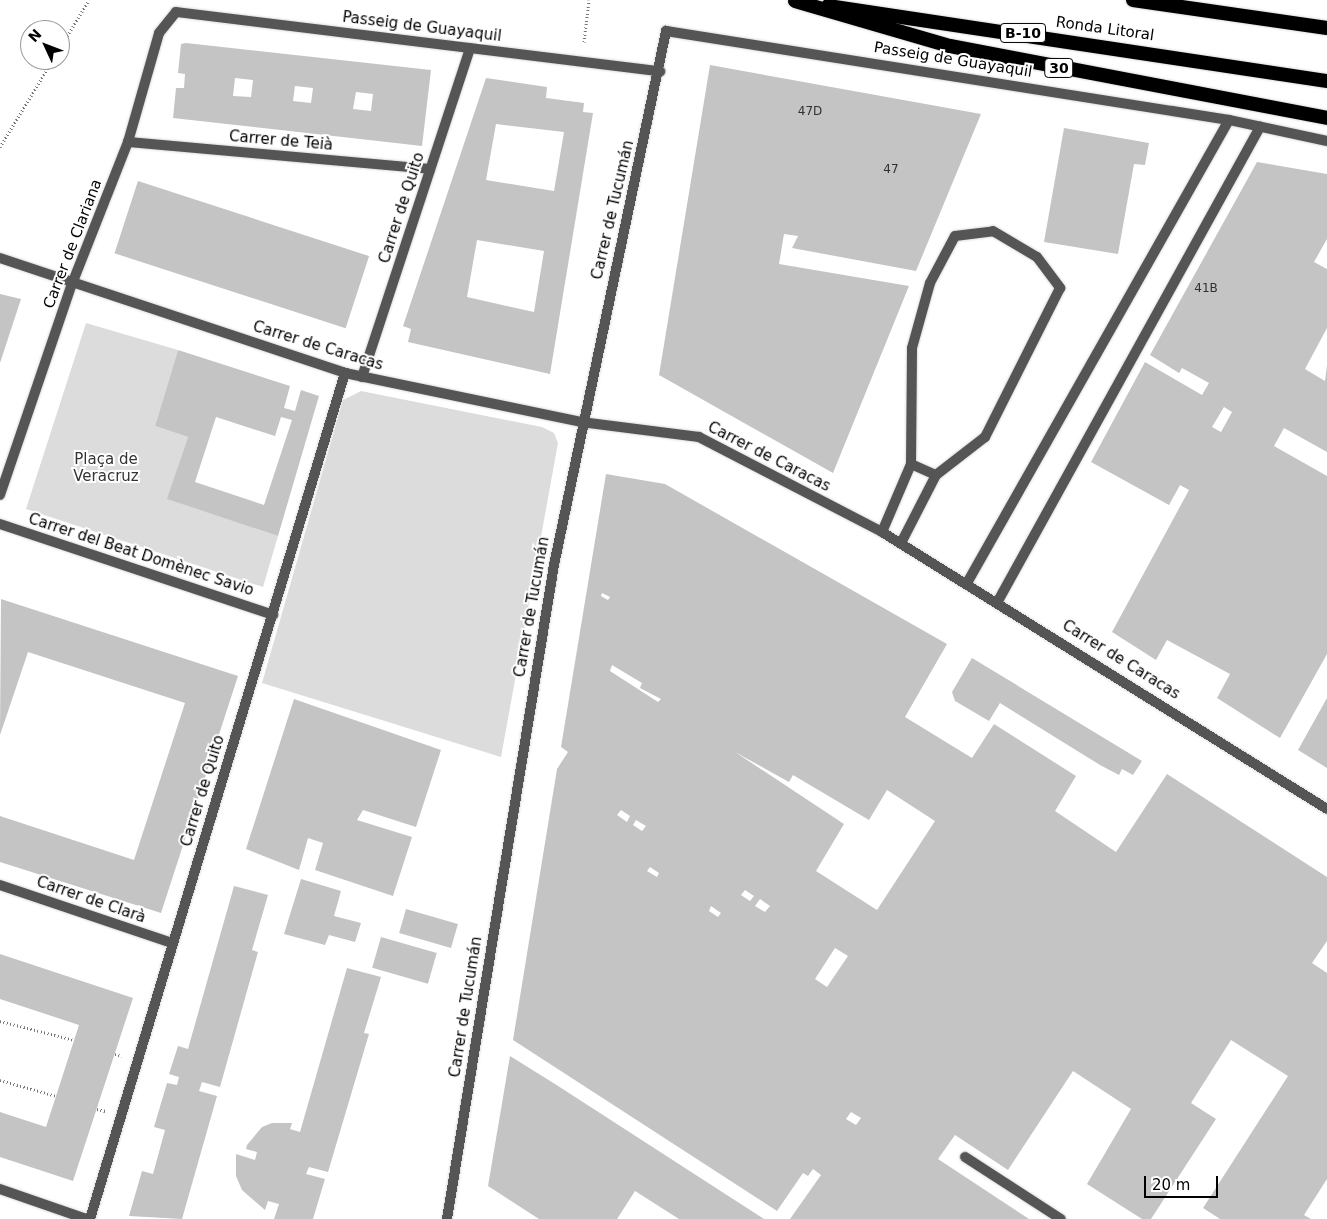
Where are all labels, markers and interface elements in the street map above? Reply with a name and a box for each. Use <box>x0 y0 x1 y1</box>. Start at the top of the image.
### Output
street label: Passeig de Guayaquil <box>341 8 503 46</box>
street label: Ronda Litoral <box>1055 13 1155 45</box>
north arrow <box>20 20 70 70</box>
road number: B-10 <box>999 22 1047 44</box>
text: N <box>25 26 45 45</box>
street label: Passeig de Guayaquil <box>873 39 1033 81</box>
road number: 30 <box>1044 56 1074 80</box>
house number: 47D <box>798 105 822 119</box>
street label: Carrer de Teià <box>228 127 334 155</box>
street label: Carrer de Tucumán <box>588 139 638 281</box>
street label: Carrer de Quito <box>376 150 428 266</box>
house number: 47 <box>883 163 899 177</box>
street label: Carrer de Clariana <box>40 177 106 311</box>
house number: 41B <box>1194 282 1218 296</box>
street label: Carrer de Caracas <box>251 318 385 374</box>
street label: Carrer de Caracas <box>705 418 833 496</box>
park label: Plaça de Veracruz <box>73 450 139 485</box>
street label: Carrer del Beat Domènec Savio <box>26 510 256 600</box>
street label: Carrer de Tucumán <box>511 535 553 679</box>
street label: Carrer de Caracas <box>1059 617 1183 703</box>
street label: Carrer de Quito <box>177 733 229 849</box>
street label: Carrer de Clarà <box>34 873 148 927</box>
street label: Carrer de Tucumán <box>446 935 486 1079</box>
scale bar <box>1147 1166 1221 1198</box>
text: 20 m <box>1152 1176 1190 1194</box>

